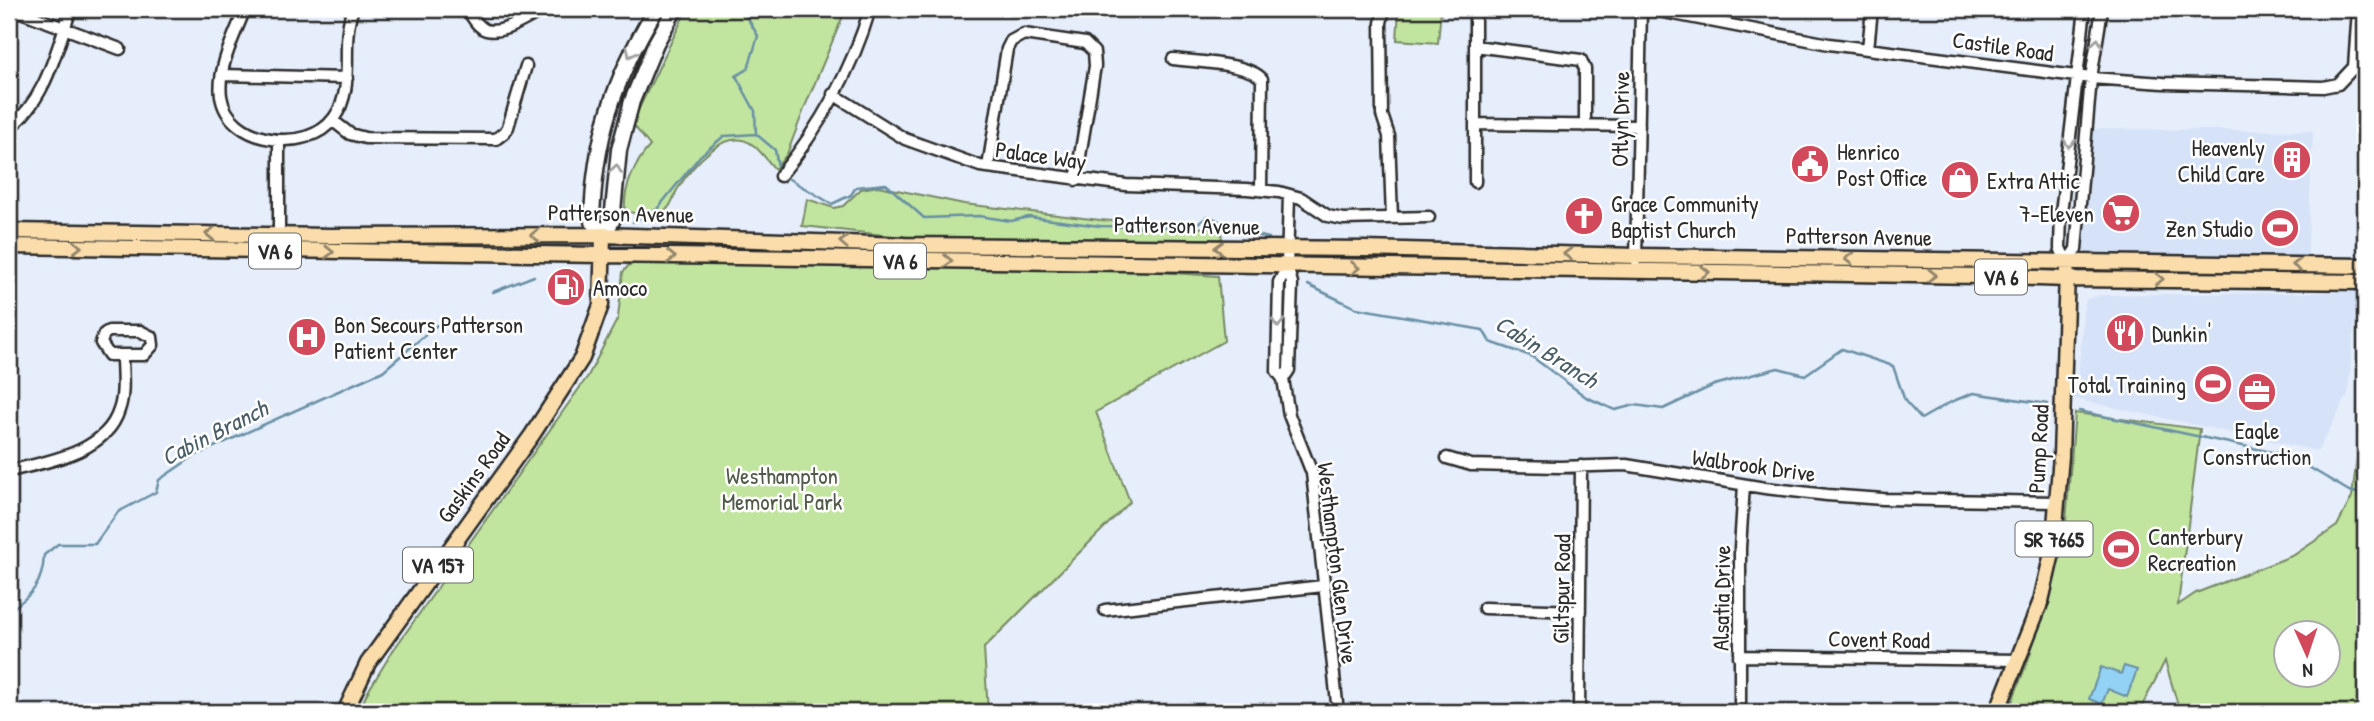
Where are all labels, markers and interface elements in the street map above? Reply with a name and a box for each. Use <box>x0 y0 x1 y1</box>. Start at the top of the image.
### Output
street label: Castile Road <box>1950 24 2056 68</box>
one-way arrow <box>2089 38 2104 49</box>
one-way arrow <box>625 46 639 58</box>
street label: Otlyn Drive <box>1604 71 1636 167</box>
place label: Heavenly Child Care <box>2178 132 2265 189</box>
street label: Palace Way <box>994 133 1089 177</box>
place label: Henrico Post Office <box>1837 136 1927 193</box>
one-way arrow <box>2062 138 2077 149</box>
building icon: Heavenly Child Care <box>2271 139 2313 181</box>
public building icon: Henrico Post Office <box>1789 143 1831 185</box>
shop icon: Extra Attic <box>1939 159 1981 201</box>
one-way arrow <box>608 163 623 175</box>
place label: Extra Attic <box>1987 165 2080 196</box>
place label: Grace Community Baptist Church <box>1611 188 1759 245</box>
supermarket icon: 7-Eleven <box>2100 192 2142 234</box>
church icon: Grace Community Baptist Church <box>1563 195 1605 237</box>
street label: Patterson Avenue <box>548 196 694 230</box>
place label: 7-Eleven <box>2019 198 2094 229</box>
sports icon: Zen Studio <box>2259 207 2301 249</box>
street label: Patterson Avenue <box>1114 208 1260 242</box>
place label: Zen Studio <box>2165 213 2253 244</box>
street label: Patterson Avenue <box>1786 219 1932 253</box>
one-way arrow <box>205 226 215 242</box>
one-way arrow <box>529 227 540 242</box>
road number: VA 6 <box>249 233 301 268</box>
one-way arrow <box>839 235 850 250</box>
one-way arrow <box>72 240 83 255</box>
one-way arrow <box>1213 240 1224 256</box>
one-way arrow <box>324 244 335 259</box>
road number: VA 6 <box>874 244 926 278</box>
one-way arrow <box>1563 247 1574 262</box>
one-way arrow <box>667 249 677 265</box>
one-way arrow <box>1843 251 1854 267</box>
one-way arrow <box>943 253 954 269</box>
one-way arrow <box>2291 257 2302 273</box>
one-way arrow <box>1350 260 1361 275</box>
road number: VA 6 <box>1975 260 2027 294</box>
one-way arrow <box>1700 264 1710 280</box>
fuel station icon: Amoco <box>545 266 587 308</box>
one-way arrow <box>1927 268 1938 283</box>
one-way arrow <box>2155 271 2165 287</box>
place label: Amoco <box>593 272 647 303</box>
water label: Cabin Branch <box>1490 307 1606 396</box>
place label: Bon Secours Patterson Patient Center <box>334 309 523 366</box>
restaurant icon: Dunkin' <box>2104 312 2146 354</box>
hospital icon: Bon Secours Patterson Patient Center <box>286 316 328 358</box>
one-way arrow <box>1270 318 1286 329</box>
place label: Dunkin' <box>2152 318 2211 349</box>
sports icon: Total Training <box>2192 363 2234 405</box>
place label: Total Training <box>2068 369 2186 400</box>
office icon: Eagle Construction <box>2236 371 2278 413</box>
water label: Cabin Branch <box>155 391 274 472</box>
street label: Pump Road <box>2020 404 2056 494</box>
place label: Eagle Construction <box>2203 415 2311 472</box>
street label: Gaskins Road <box>429 425 517 529</box>
street label: Walbrook Drive <box>1690 441 1818 489</box>
park label: Westhampton Memorial Park <box>722 460 843 517</box>
street label: Westhampton Glen Drive <box>1310 461 1366 665</box>
place label: Canterbury Recreation <box>2148 521 2243 578</box>
road number: SR 7665 <box>2016 522 2092 556</box>
sports icon: Canterbury Recreation <box>2100 528 2142 570</box>
street label: Giltspur Road <box>1545 534 1577 644</box>
street label: Alsatia Drive <box>1705 545 1737 651</box>
road number: VA 157 <box>403 548 473 582</box>
north arrow <box>2272 620 2342 690</box>
street label: Covent Road <box>1828 623 1930 655</box>
text: N <box>2302 658 2314 684</box>

